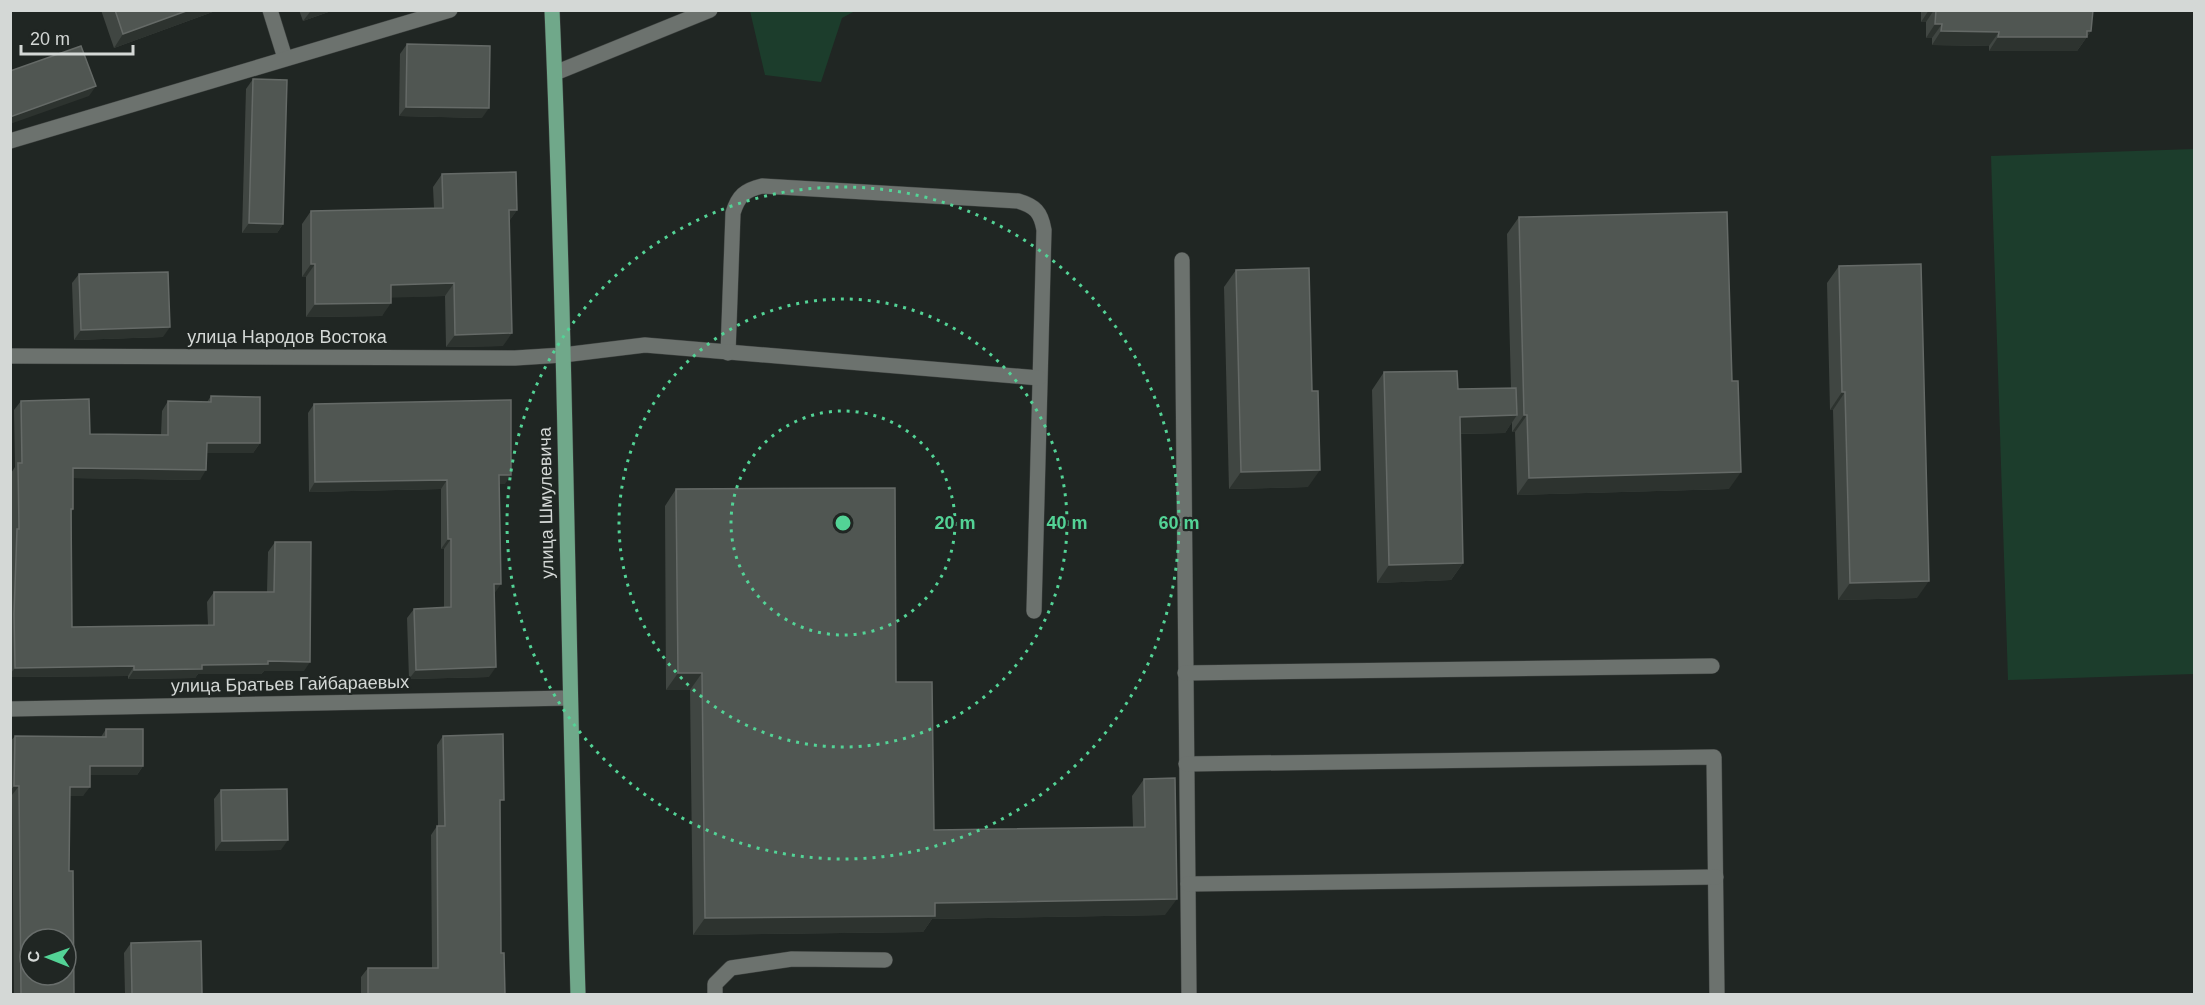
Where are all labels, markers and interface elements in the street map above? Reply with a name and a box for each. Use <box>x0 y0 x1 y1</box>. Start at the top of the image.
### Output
scale bar <box>21 18 134 56</box>
text: 20 m <box>30 29 70 49</box>
street label: улица Народов Востока <box>187 327 388 347</box>
street label: улица Шмулевича <box>535 426 557 579</box>
centre of rings <box>833 513 853 533</box>
text: 20 m <box>934 513 976 533</box>
text: 40 m <box>1046 513 1088 533</box>
text: 60 m <box>1158 513 1200 533</box>
street label: улица Братьев Гайбараевых <box>171 672 409 696</box>
north arrow <box>18 927 78 987</box>
text: С <box>25 950 42 963</box>

